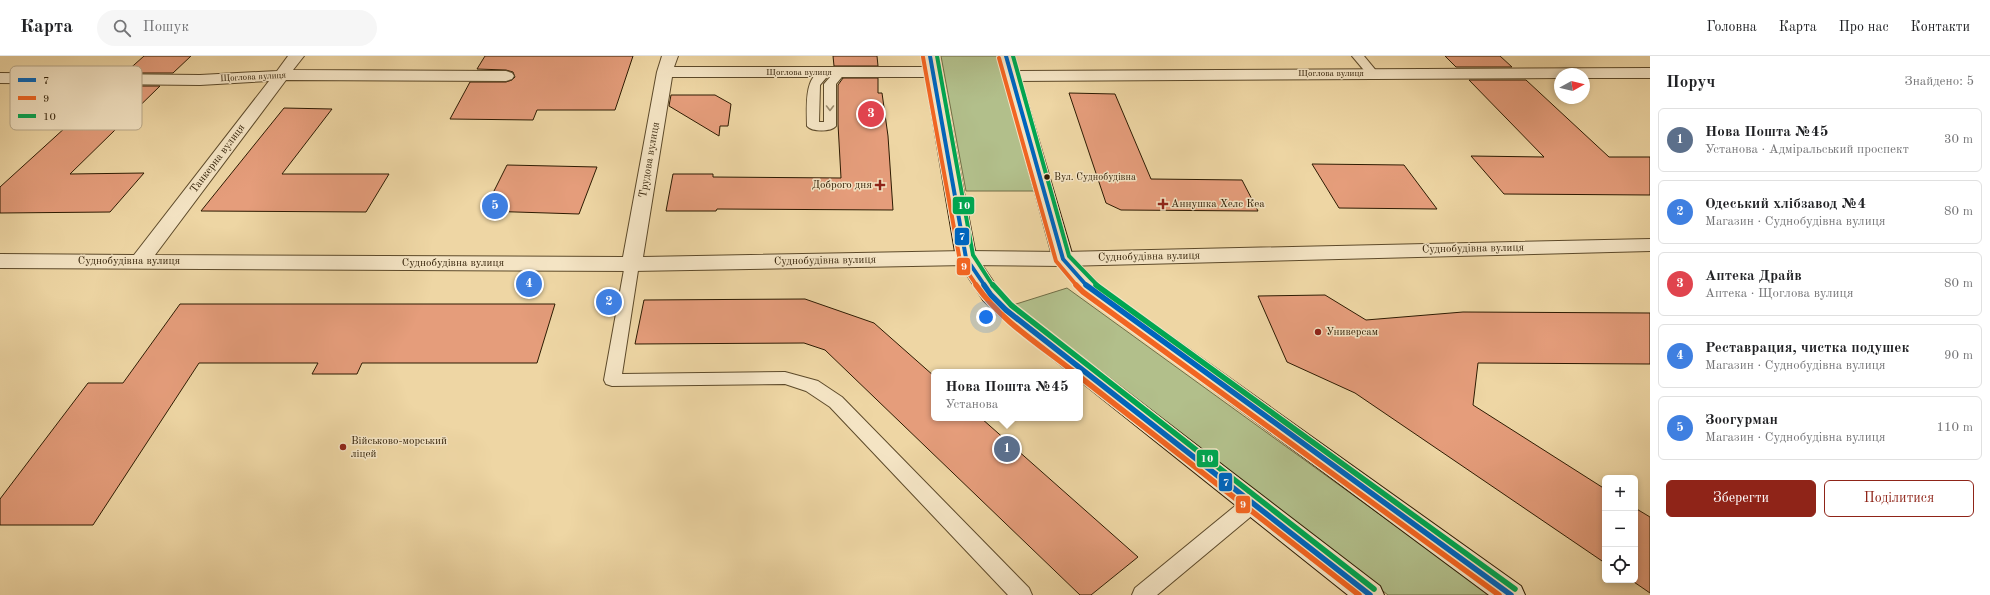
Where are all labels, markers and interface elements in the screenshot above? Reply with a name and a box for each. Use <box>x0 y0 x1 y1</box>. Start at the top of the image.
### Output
search box <box>97 10 377 46</box>
icon: search <box>111 17 133 39</box>
text: Карта <box>20 18 73 37</box>
text: Пошук <box>143 20 189 35</box>
text: Головна <box>1706 20 1757 34</box>
text: Карта <box>1779 20 1817 34</box>
text: Про нас <box>1839 20 1889 34</box>
text: Контакти <box>1911 20 1970 34</box>
legend <box>10 66 142 130</box>
street label: Щоглова вулиця <box>766 68 832 77</box>
north arrow <box>1554 68 1590 104</box>
street label: Щоглова вулиця <box>1298 69 1364 78</box>
street label: Щоглова вулиця <box>220 71 287 83</box>
text: Поруч <box>1666 74 1715 91</box>
text: Знайдено: 5 <box>1905 75 1974 88</box>
text: 7 <box>43 76 49 87</box>
text: 9 <box>43 94 49 105</box>
pin: 3 <box>858 99 884 129</box>
one-way arrow <box>826 105 834 111</box>
text: 10 <box>43 112 56 123</box>
street label: Трудова вулиця <box>638 121 662 199</box>
street label: Танкерна вулиця <box>189 122 248 196</box>
text: Нова Пошта №45 <box>1705 125 1828 140</box>
text: 1 <box>1676 133 1684 146</box>
text: 30 m <box>1944 133 1973 146</box>
text: Установа · Адміральський проспект <box>1705 143 1909 156</box>
marker: Вул. Суднобудівна <box>1042 172 1052 182</box>
place label: Вул. Суднобудівна <box>1054 172 1136 182</box>
place label: Доброго дня <box>812 180 872 191</box>
marker: Доброго дня <box>875 180 885 190</box>
pin: 5 <box>482 191 508 221</box>
line badge: 10 <box>952 196 975 215</box>
text: Одеський хлібзавод №4 <box>1705 197 1866 212</box>
marker: Аннушка Хелс Кеа <box>1158 199 1168 209</box>
place label: Аннушка Хелс Кеа <box>1171 199 1265 210</box>
text: 10 <box>958 201 970 212</box>
text: 2 <box>1676 205 1684 218</box>
text: 80 m <box>1944 205 1973 218</box>
text: Магазин · Суднобудівна вулиця <box>1705 215 1886 228</box>
line badge: 7 <box>954 227 970 246</box>
text: 7 <box>959 232 965 243</box>
street label: Суднобудівна вулиця <box>1422 243 1525 255</box>
street label: Суднобудівна вулиця <box>1098 251 1201 263</box>
street label: Суднобудівна вулиця <box>774 255 877 267</box>
street label: Суднобудівна вулиця <box>78 256 180 267</box>
line badge: 9 <box>956 257 971 276</box>
street label: Суднобудівна вулиця <box>402 258 504 269</box>
text: 9 <box>961 262 967 273</box>
pin: 4 <box>516 269 542 299</box>
text: Аптека Драйв <box>1705 269 1802 284</box>
text: 3 <box>1676 277 1684 290</box>
text: 80 m <box>1944 277 1973 290</box>
pin: 2 <box>596 287 622 317</box>
text: Аптека · Щоглова вулиця <box>1705 287 1853 300</box>
your location <box>976 307 996 327</box>
marker: Универсам <box>1313 327 1323 337</box>
place label: Универсам <box>1326 327 1378 338</box>
text: Реставрация, чистка подушек <box>1705 341 1909 356</box>
text: 4 <box>1676 349 1684 362</box>
text: 90 m <box>1944 349 1973 362</box>
text: Магазин · Суднобудівна вулиця <box>1705 359 1886 372</box>
popup <box>931 369 1083 421</box>
text: Нова Пошта №45 <box>945 380 1069 395</box>
text: Установа <box>945 398 998 411</box>
text: Зоогурман <box>1705 413 1778 428</box>
text: 5 <box>1676 421 1684 434</box>
text: 110 m <box>1936 421 1973 434</box>
text: Магазин · Суднобудівна вулиця <box>1705 431 1886 444</box>
pin: 1 <box>994 434 1020 464</box>
place label: Військово-морський ліцей <box>351 436 447 460</box>
marker: Військово-морський ліцей <box>338 442 348 452</box>
line badge: 10 <box>1196 449 1219 468</box>
text: 10 <box>1201 454 1213 465</box>
line badge: 7 <box>1218 472 1233 492</box>
map controls <box>1602 475 1638 583</box>
button: + <box>1602 475 1638 511</box>
text: 7 <box>1223 478 1229 489</box>
button: Зберегти <box>1666 480 1816 517</box>
button: Поділитися <box>1824 480 1974 517</box>
line badge: 9 <box>1235 495 1251 514</box>
text: 9 <box>1240 500 1246 511</box>
button: − <box>1602 511 1638 547</box>
button: locate <box>1602 547 1638 583</box>

